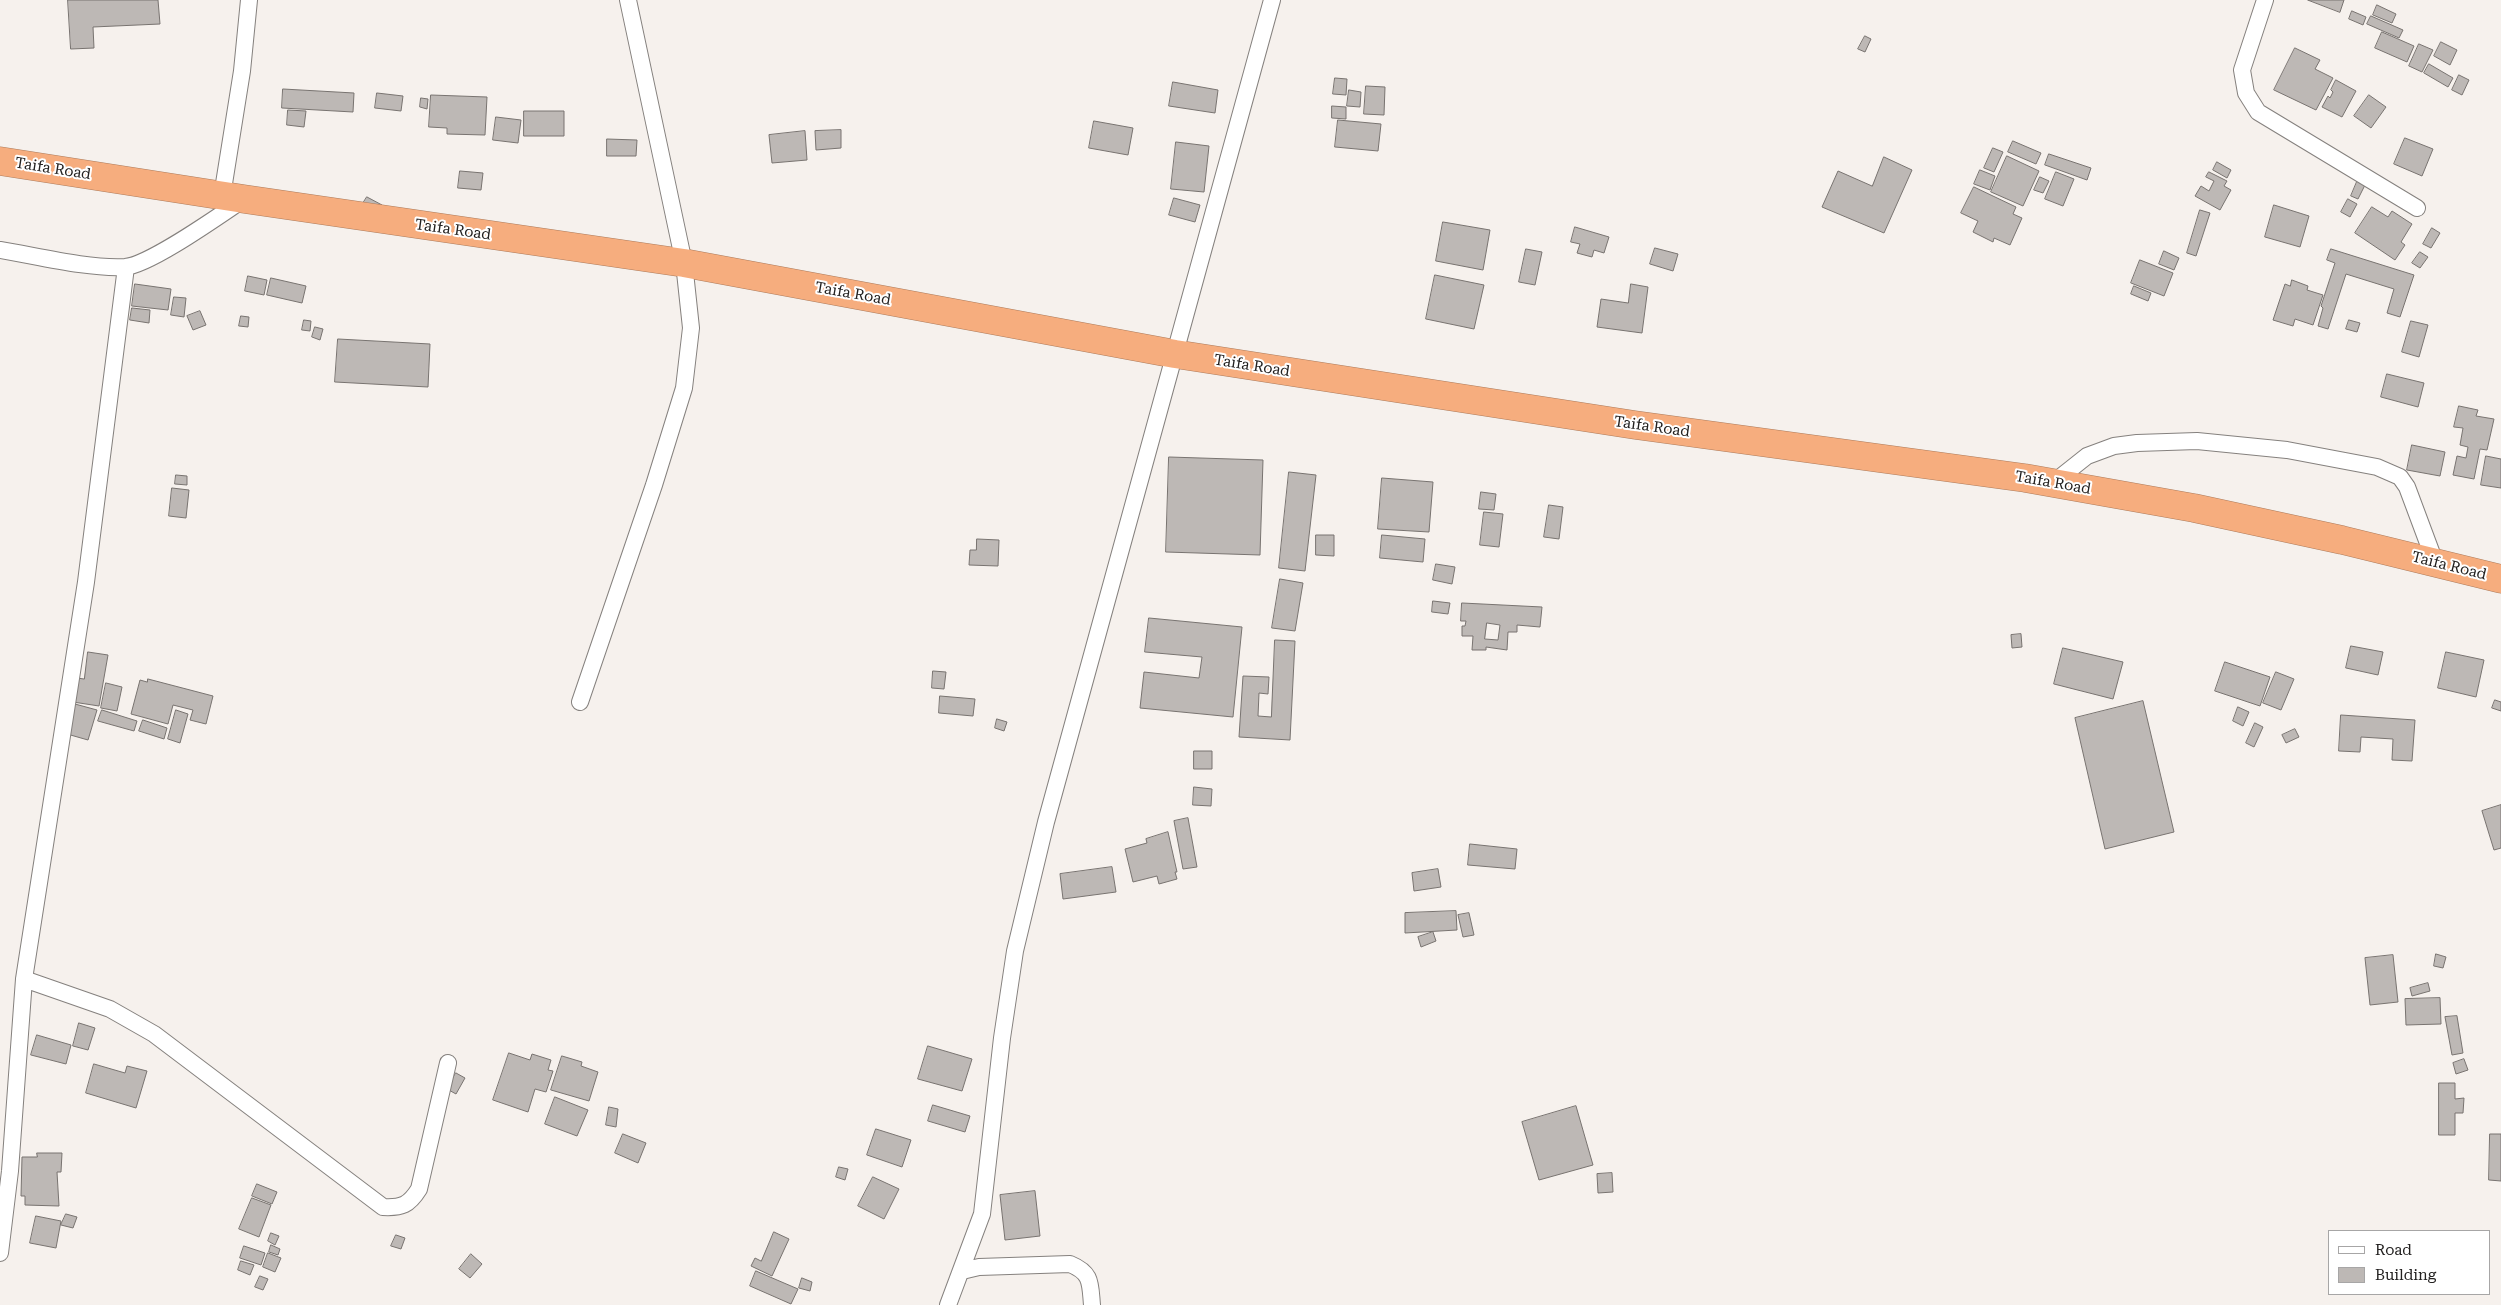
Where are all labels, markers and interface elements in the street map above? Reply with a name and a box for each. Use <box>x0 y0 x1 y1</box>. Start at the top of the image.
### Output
street label: Taifa Road <box>14 154 92 184</box>
street label: Taifa Road <box>414 216 492 244</box>
street label: Taifa Road <box>814 279 892 309</box>
street label: Taifa Road <box>1213 351 1291 381</box>
street label: Taifa Road <box>1613 413 1691 441</box>
street label: Taifa Road <box>2014 468 2092 498</box>
street label: Taifa Road <box>2410 548 2488 584</box>
legend <box>2328 1230 2491 1295</box>
text: Road <box>2375 1241 2412 1259</box>
text: Building <box>2375 1266 2436 1284</box>

